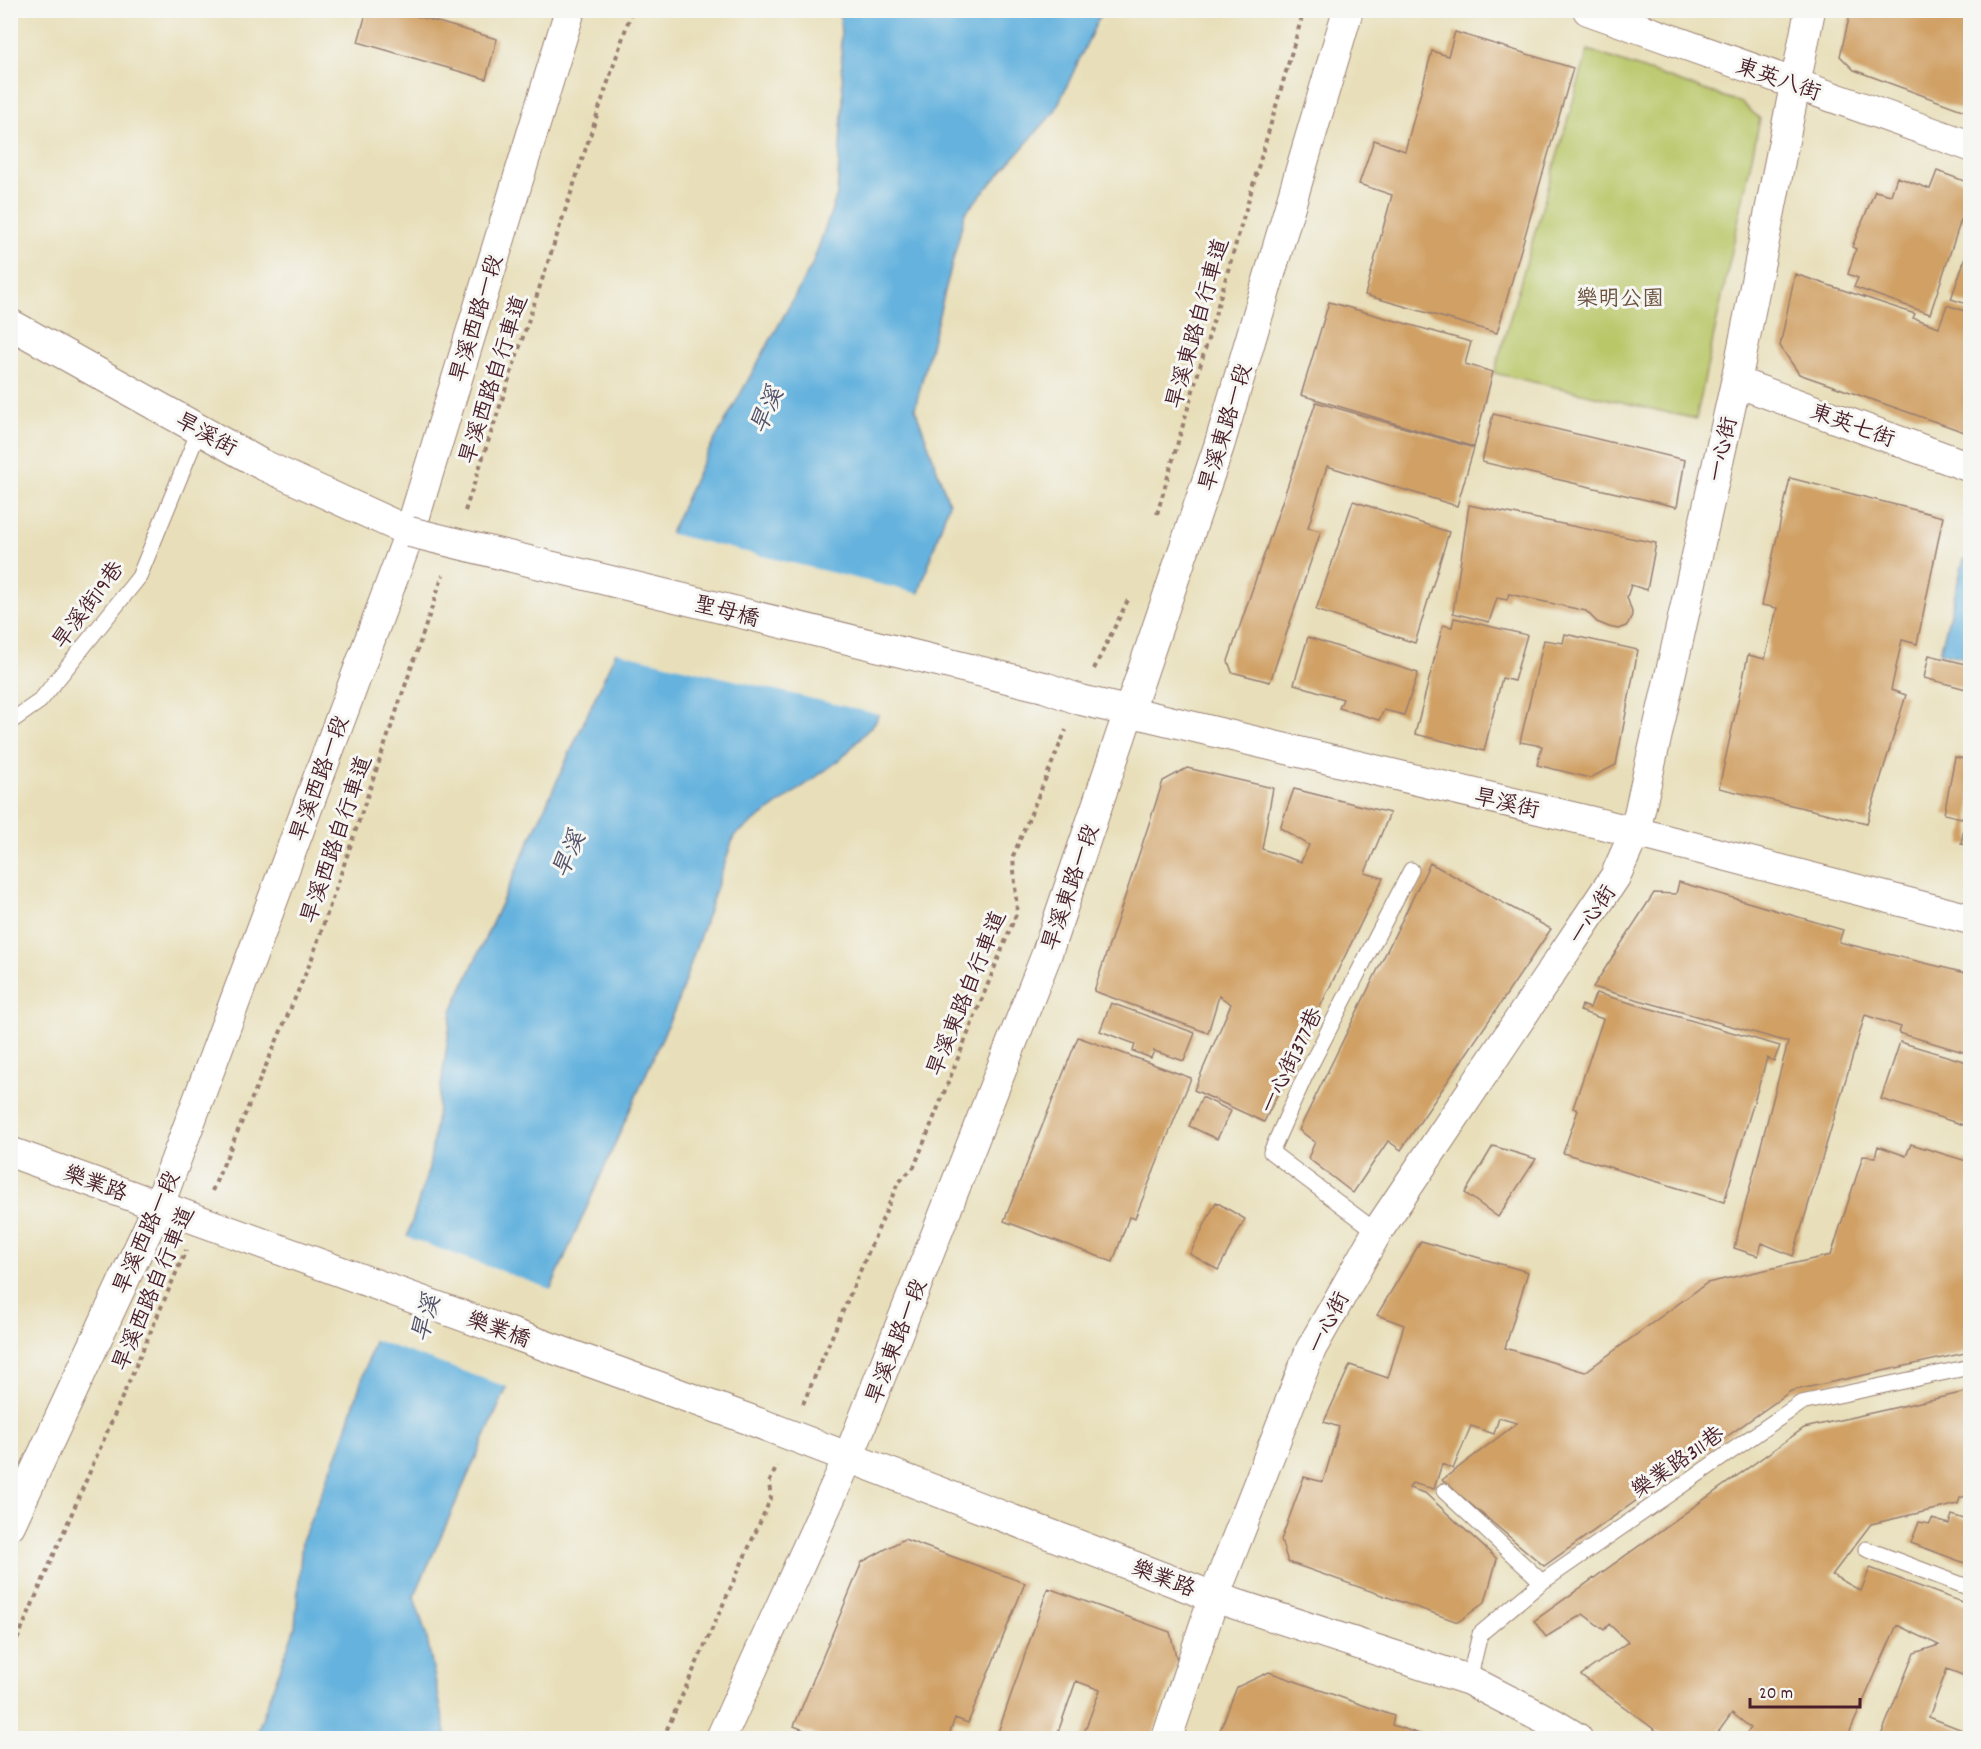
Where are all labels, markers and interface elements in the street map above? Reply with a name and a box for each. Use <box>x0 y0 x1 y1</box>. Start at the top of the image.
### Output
street label: 東英八街 <box>1731 52 1825 110</box>
street label: 旱溪東路自行車道 <box>1160 235 1239 413</box>
street label: 旱溪西路一段 <box>444 251 512 387</box>
park label: 樂明公園 <box>1576 285 1664 316</box>
street label: 旱溪西路自行車道 <box>453 292 537 469</box>
street label: 旱溪東路一段 <box>1193 360 1261 496</box>
water label: 旱溪 <box>743 381 795 440</box>
street label: 東英七街 <box>1805 398 1898 457</box>
street label: 旱溪街 <box>169 407 242 466</box>
street label: 一心街 <box>1702 414 1747 485</box>
street label: 旱溪街19巷 <box>46 556 133 657</box>
street label: 聖母橋 <box>690 590 762 636</box>
street label: 旱溪西路一段 <box>284 712 358 847</box>
street label: 旱溪西路自行車道 <box>295 752 382 928</box>
street label: 旱溪街 <box>1471 783 1542 828</box>
street label: 旱溪東路一段 <box>1036 821 1108 956</box>
water label: 旱溪 <box>545 825 597 884</box>
street label: 一心街 <box>1563 880 1625 952</box>
street label: 旱溪東路自行車道 <box>921 907 1016 1082</box>
street label: 一心街377巷 <box>1254 1003 1332 1120</box>
street label: 樂業路 <box>58 1159 131 1211</box>
street label: 旱溪西路一段 <box>107 1167 189 1300</box>
street label: 旱溪西路自行車道 <box>107 1202 204 1376</box>
street label: 旱溪東路一段 <box>860 1275 936 1409</box>
street label: 一心街 <box>1301 1287 1359 1360</box>
water label: 旱溪 <box>405 1289 451 1347</box>
street label: 樂業橋 <box>461 1305 534 1357</box>
street label: 樂業路311巷 <box>1626 1420 1732 1507</box>
street label: 樂業路 <box>1126 1554 1199 1607</box>
scale bar <box>1750 1671 1860 1709</box>
text: 20 m <box>1759 1682 1793 1707</box>

